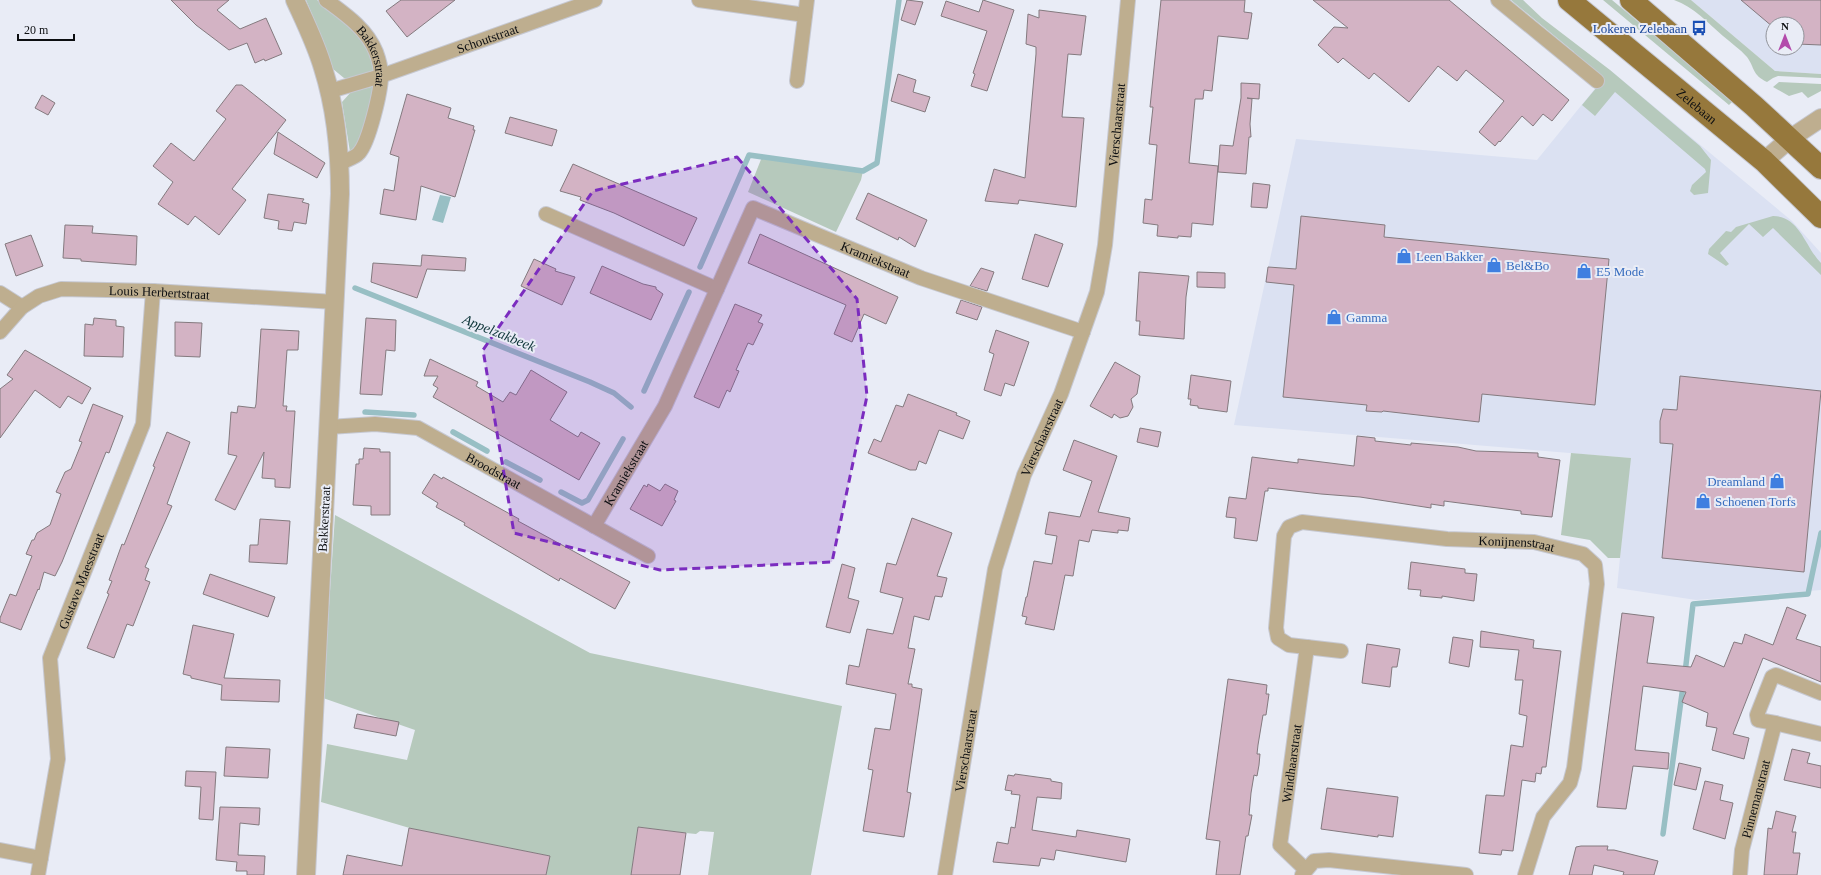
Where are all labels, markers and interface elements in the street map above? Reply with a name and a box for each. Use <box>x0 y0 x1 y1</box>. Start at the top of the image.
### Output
scale bar <box>18 16 74 42</box>
north arrow <box>1765 16 1805 56</box>
bus stop icon: Lokeren Zelebaan <box>1690 19 1708 37</box>
street label: Schoutstraat <box>454 20 521 56</box>
text: N <box>1781 20 1789 32</box>
place label: Lokeren Zelebaan <box>1593 21 1687 36</box>
street label: Bakkerstraat <box>354 22 389 88</box>
text: 20 m <box>24 23 49 37</box>
street label: Vierschaarstraat <box>1105 82 1128 167</box>
street label: Zelebaan <box>1674 85 1721 127</box>
street label: Kramiekstraat <box>839 238 913 280</box>
shop icon: Leen Bakker <box>1395 247 1413 265</box>
place label: Leen Bakker <box>1416 249 1483 264</box>
shop icon: Bel&Bo <box>1485 256 1503 274</box>
place label: Bel&Bo <box>1506 258 1549 273</box>
shop icon: E5 Mode <box>1575 262 1593 280</box>
place label: E5 Mode <box>1596 264 1644 279</box>
street label: Louis Herbertstraat <box>109 283 211 302</box>
shop icon: Gamma <box>1325 308 1343 326</box>
place label: Gamma <box>1346 310 1387 325</box>
water label: Appelzakbeek <box>460 311 538 355</box>
street label: Vierschaarstraat <box>1017 396 1066 478</box>
street label: Kramiekstraat <box>600 437 651 508</box>
street label: Broodstraat <box>464 449 524 492</box>
shop icon: Dreamland <box>1768 472 1786 490</box>
place label: Dreamland <box>1707 474 1765 489</box>
street label: Bakkerstraat <box>315 485 333 552</box>
shop icon: Schoenen Torfs <box>1694 492 1712 510</box>
place label: Schoenen Torfs <box>1715 494 1796 509</box>
street label: Gustave Maesstraat <box>55 530 107 631</box>
street label: Konijnenstraat <box>1478 533 1557 554</box>
street label: Vierschaarstraat <box>951 708 980 793</box>
street label: Windhaarstraat <box>1278 723 1304 804</box>
street label: Pinnemanstraat <box>1738 758 1773 840</box>

